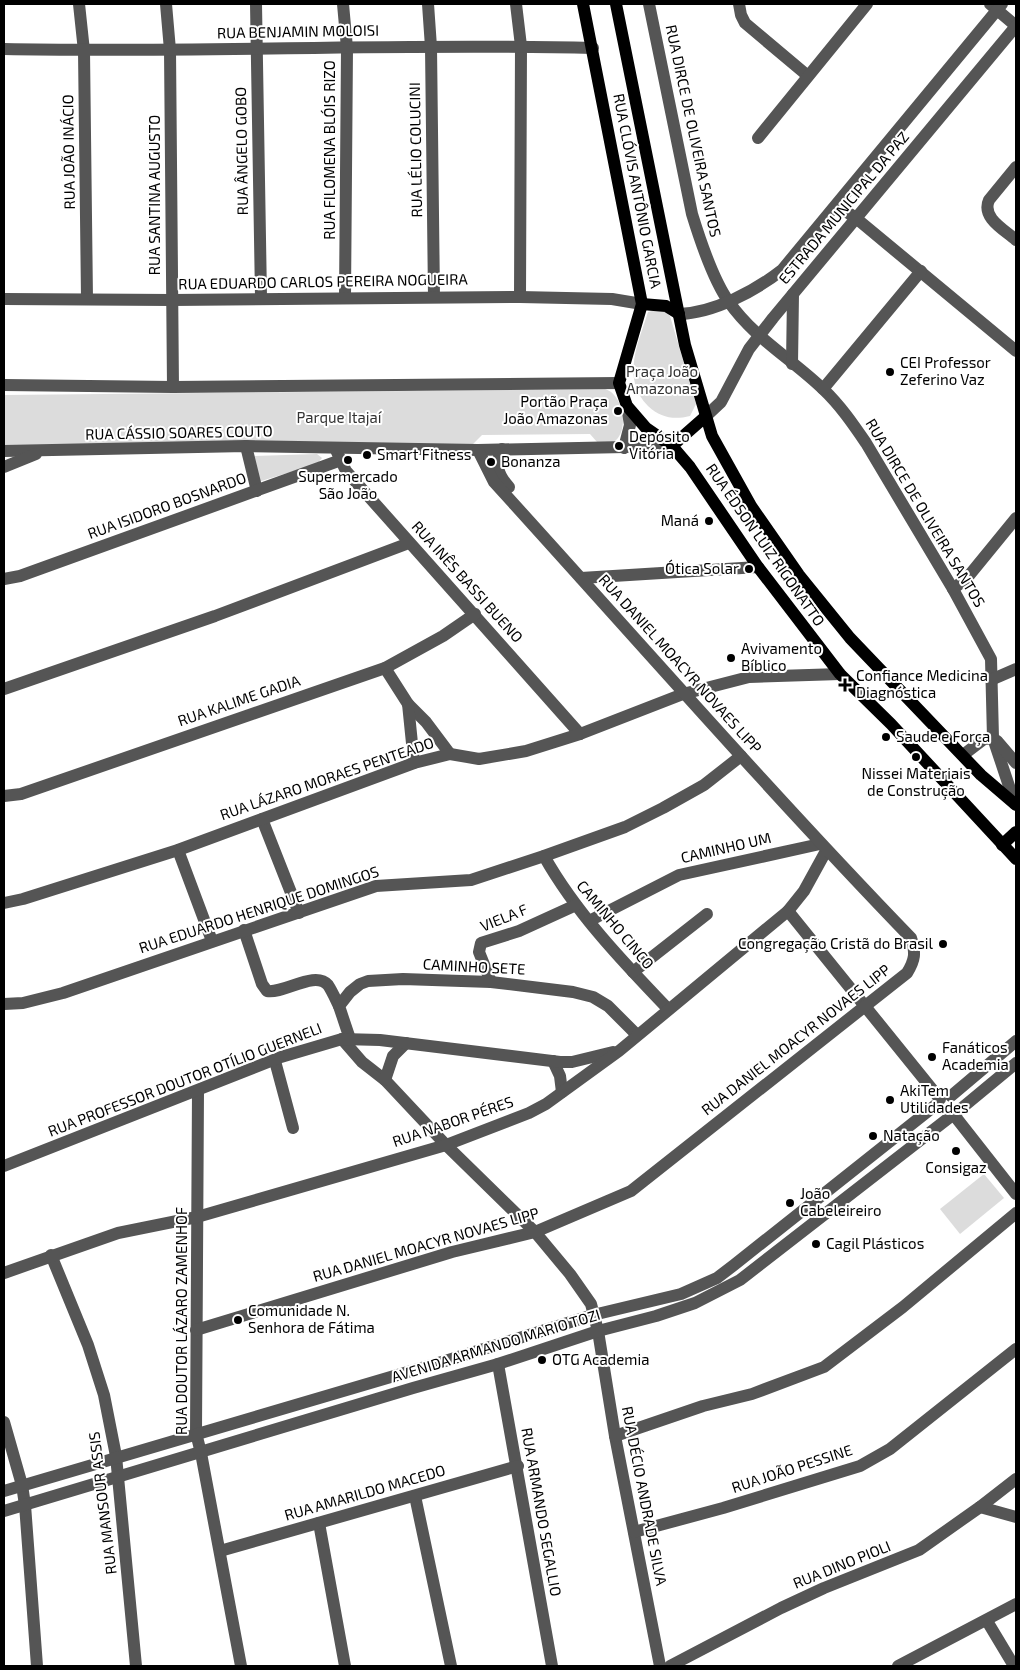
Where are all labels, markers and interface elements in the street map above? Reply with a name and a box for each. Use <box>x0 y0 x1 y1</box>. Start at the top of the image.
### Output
street label: RUA BENJAMIN MOLOISI <box>217 21 379 41</box>
street label: RUA DIRCE DE OLIVEIRA SANTOS <box>663 23 725 239</box>
street label: RUA FILOMENA BLÓIS RIZO <box>320 60 338 240</box>
street label: RUA LÉLIO COLUCINI <box>405 82 425 218</box>
street label: RUA ÂNGELO GOBO <box>231 87 251 215</box>
street label: RUA CLÓVIS ANTÔNIO GARCIA <box>610 92 666 290</box>
street label: RUA JOÃO INÁCIO <box>58 94 78 210</box>
street label: RUA SANTINA AUGUSTO <box>145 115 163 275</box>
street label: ESTRADA MUNICIPAL DA PAZ <box>774 128 912 287</box>
street label: RUA EDUARDO CARLOS PEREIRA NOGUEIRA <box>178 269 469 293</box>
place label: CEI Professor Zeferino Vaz <box>900 353 991 388</box>
park label: Praça João Amazonas <box>626 362 698 397</box>
marker: CEI Professor Zeferino Vaz <box>884 366 896 378</box>
place label: Portão Praça João Amazonas <box>503 392 608 427</box>
marker: Portão Praça João Amazonas <box>612 405 624 417</box>
park label: Parque Itajaí <box>297 408 383 427</box>
street label: RUA DIRCE DE OLIVEIRA SANTOS <box>862 415 989 610</box>
street label: RUA CÁSSIO SOARES COUTO <box>85 421 273 443</box>
place label: Depósito Vitória <box>629 427 690 462</box>
marker: Depósito Vitória <box>613 440 625 452</box>
place label: Smart Fitness <box>377 445 471 463</box>
marker: Smart Fitness <box>361 449 373 461</box>
place label: Bonanza <box>501 452 560 470</box>
marker: Supermercado São João <box>342 454 354 466</box>
marker: Bonanza <box>485 456 497 468</box>
street label: RUA ÉDSON LUIZ RIGONATTO <box>703 460 829 629</box>
place label: Supermercado São João <box>298 467 398 502</box>
street label: RUA ISIDORO BOSNARDO <box>85 468 248 542</box>
place label: Maná <box>661 511 699 529</box>
marker: Maná <box>703 515 715 527</box>
street label: RUA INÊS BASSI BUENO <box>408 517 527 646</box>
place label: Ótica Solar <box>665 559 739 577</box>
marker: Ótica Solar <box>743 563 755 575</box>
street label: RUA DANIEL MOACYR NOVAES LIPP <box>596 570 766 757</box>
place label: Avivamento Bíblico <box>741 639 822 674</box>
marker: Avivamento Bíblico <box>725 652 737 664</box>
place label: Confiance Medicina Diagnóstica <box>856 666 988 701</box>
street label: RUA KALIME GADIA <box>175 670 303 729</box>
marker: Confiance Medicina Diagnóstica <box>838 678 852 692</box>
place label: Saude e Força <box>896 727 990 746</box>
marker: Saude e Força <box>880 731 892 743</box>
street label: RUA LÁZARO MORAES PENTEADO <box>217 733 436 823</box>
marker: Nissei Materiais de Construção <box>910 751 922 763</box>
place label: Nissei Materiais de Construção <box>861 764 971 800</box>
street label: CAMINHO UM <box>679 828 773 866</box>
street label: RUA EDUARDO HENRIQUE DOMINGOS <box>136 862 381 957</box>
street label: CAMINHO CINCO <box>573 876 658 972</box>
street label: VIELA F <box>477 899 530 935</box>
place label: Congregação Cristã do Brasil <box>738 934 934 953</box>
marker: Congregação Cristã do Brasil <box>937 938 949 950</box>
street label: CAMINHO SETE <box>422 954 526 978</box>
street label: RUA DANIEL MOACYR NOVAES LIPP <box>697 960 893 1118</box>
street label: RUA PROFESSOR DOUTOR OTÍLIO GUERNELI <box>45 1018 324 1140</box>
place label: Fanáticos Academia <box>942 1038 1009 1073</box>
marker: Fanáticos Academia <box>926 1051 938 1063</box>
place label: AkiTem Utilidades <box>900 1081 969 1116</box>
street label: RUA NABOR PÉRES <box>390 1092 516 1150</box>
marker: AkiTem Utilidades <box>884 1094 896 1106</box>
place label: Natação <box>883 1126 940 1145</box>
marker: Natação <box>867 1130 879 1142</box>
marker: Consigaz <box>950 1145 962 1157</box>
place label: Consigaz <box>925 1158 987 1176</box>
place label: João Cabeleireiro <box>800 1184 882 1219</box>
marker: João Cabeleireiro <box>784 1197 796 1209</box>
street label: RUA DANIEL MOACYR NOVAES LIPP <box>311 1203 541 1285</box>
street label: RUA DOUTOR LÁZARO ZAMENHOF <box>172 1207 190 1435</box>
place label: Cagil Plásticos <box>826 1234 924 1252</box>
marker: Cagil Plásticos <box>810 1238 822 1250</box>
place label: Comunidade N. Senhora de Fátima <box>248 1301 375 1336</box>
street label: AVENIDA ARMANDO MARIO TOZI <box>389 1305 602 1385</box>
marker: Comunidade N. Senhora de Fátima <box>232 1314 244 1326</box>
place label: OTG Academia <box>552 1350 649 1368</box>
marker: OTG Academia <box>536 1354 548 1366</box>
street label: RUA DÉCIO ANDRADE SILVA <box>619 1405 671 1588</box>
street label: RUA ARMANDO SEGALLIO <box>518 1426 566 1598</box>
street label: RUA MANSOUR ASSIS <box>84 1431 120 1576</box>
street label: RUA JOÃO PESSINE <box>729 1440 854 1496</box>
street label: RUA AMARILDO MACEDO <box>282 1460 447 1524</box>
street label: RUA DINO PIOLI <box>790 1536 893 1592</box>

